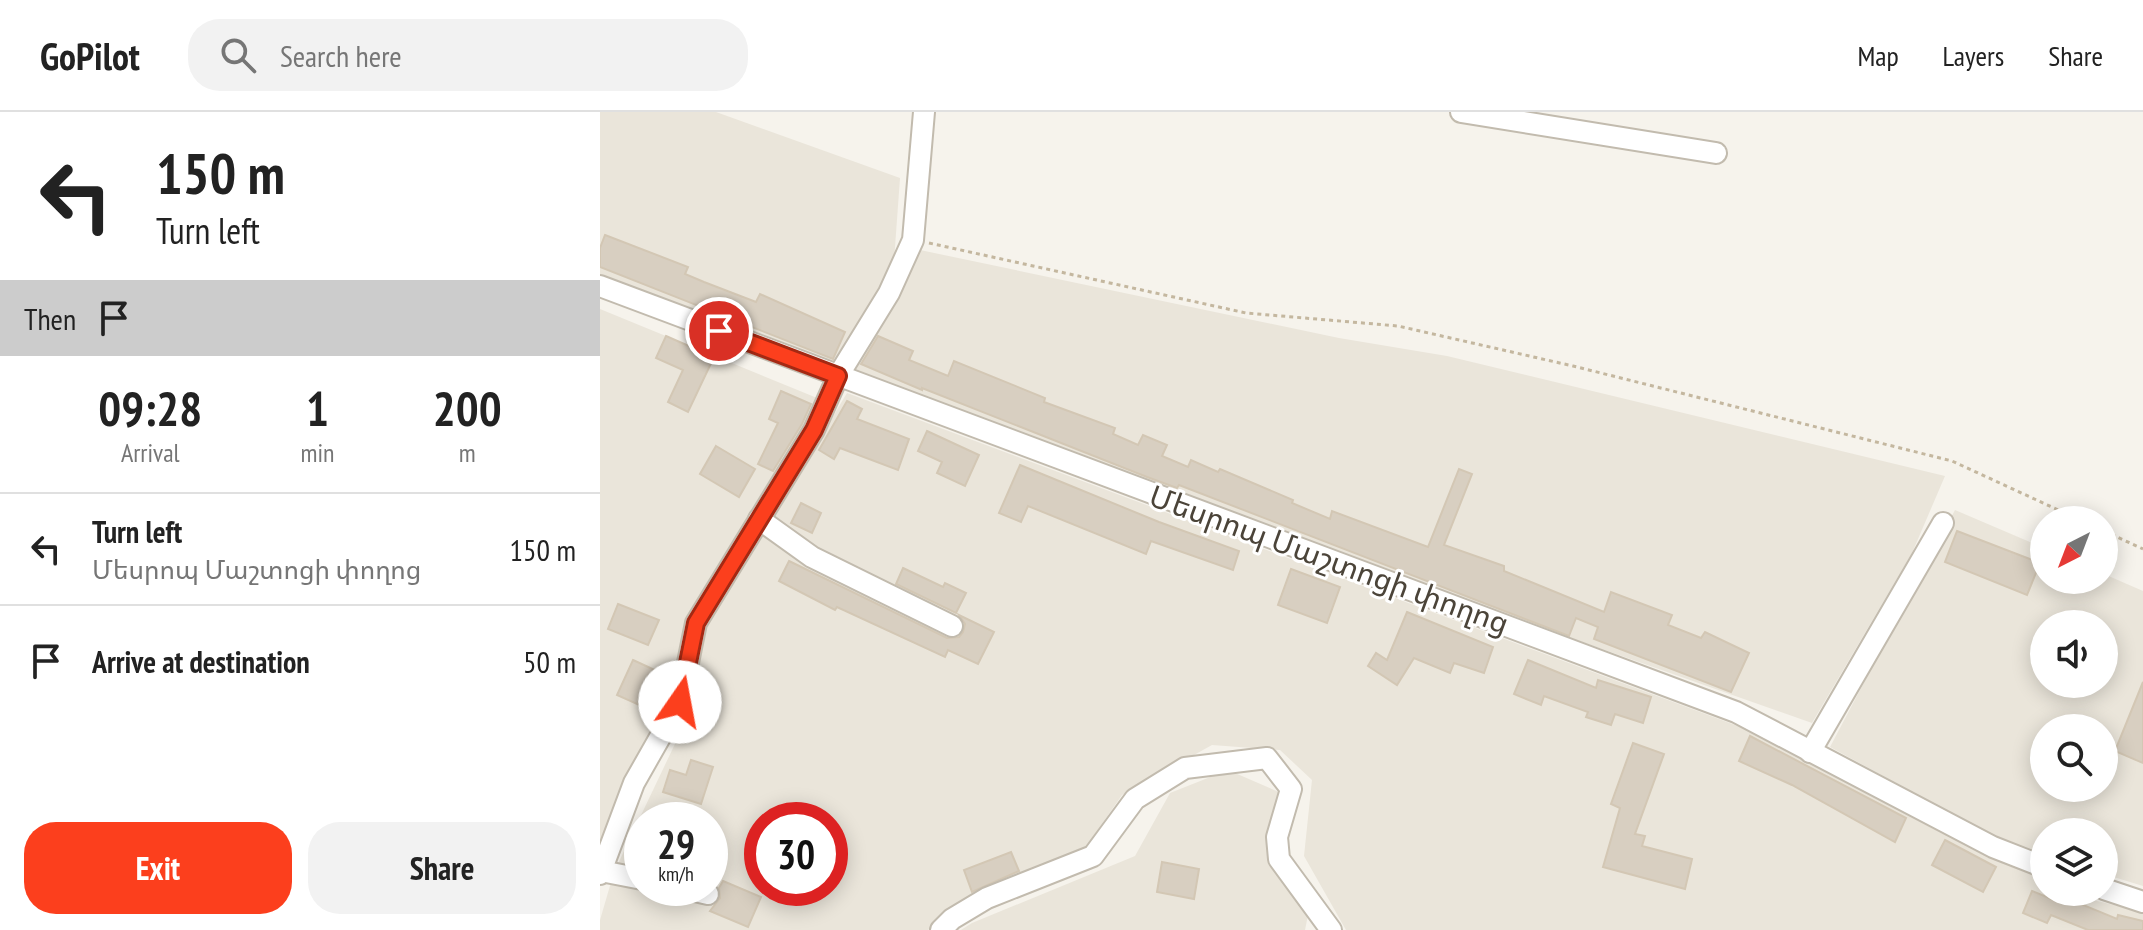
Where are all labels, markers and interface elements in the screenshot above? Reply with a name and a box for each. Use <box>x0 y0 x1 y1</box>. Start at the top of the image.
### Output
search box <box>188 19 748 91</box>
text: GoPilot <box>40 31 140 80</box>
icon: search <box>216 33 260 77</box>
text: Search here <box>280 36 402 75</box>
text: Map <box>1857 37 1899 74</box>
text: Layers <box>1943 37 2004 74</box>
text: Share <box>2048 37 2103 74</box>
text: 150 m <box>156 137 285 209</box>
icon: left <box>24 144 128 248</box>
text: Turn left <box>156 207 260 254</box>
icon: arrive <box>92 296 136 340</box>
pin <box>685 297 753 365</box>
text: Then <box>24 299 76 338</box>
icon: arrive <box>697 309 741 353</box>
text: 09:28 <box>98 377 202 439</box>
text: 1 <box>306 377 329 439</box>
text: 200 <box>433 377 502 439</box>
text: Arrival <box>121 436 180 469</box>
text: min <box>300 436 334 469</box>
text: m <box>459 436 476 469</box>
street label: Մեսրոպ Մաշտոցի փողոց <box>1144 475 1515 642</box>
north arrow <box>2030 506 2118 594</box>
map controls <box>2030 506 2118 906</box>
text: Turn left <box>92 512 182 551</box>
icon: left <box>24 527 68 571</box>
text: 150 m <box>510 530 576 569</box>
text: Մեսրոպ Մաշտոցի փողոց <box>92 553 421 586</box>
button: sound <box>2030 610 2118 698</box>
icon: arrive <box>24 639 68 683</box>
text: Arrive at destination <box>92 642 310 681</box>
text: 50 m <box>523 642 576 681</box>
position arrow <box>638 660 722 744</box>
button: search <box>2030 714 2118 802</box>
speed limit sign: 30 <box>744 802 848 906</box>
text: 29 <box>657 818 695 870</box>
button: layers <box>2030 818 2118 906</box>
button: Exit <box>24 822 292 914</box>
button: Share <box>308 822 576 914</box>
text: km/h <box>658 861 694 887</box>

